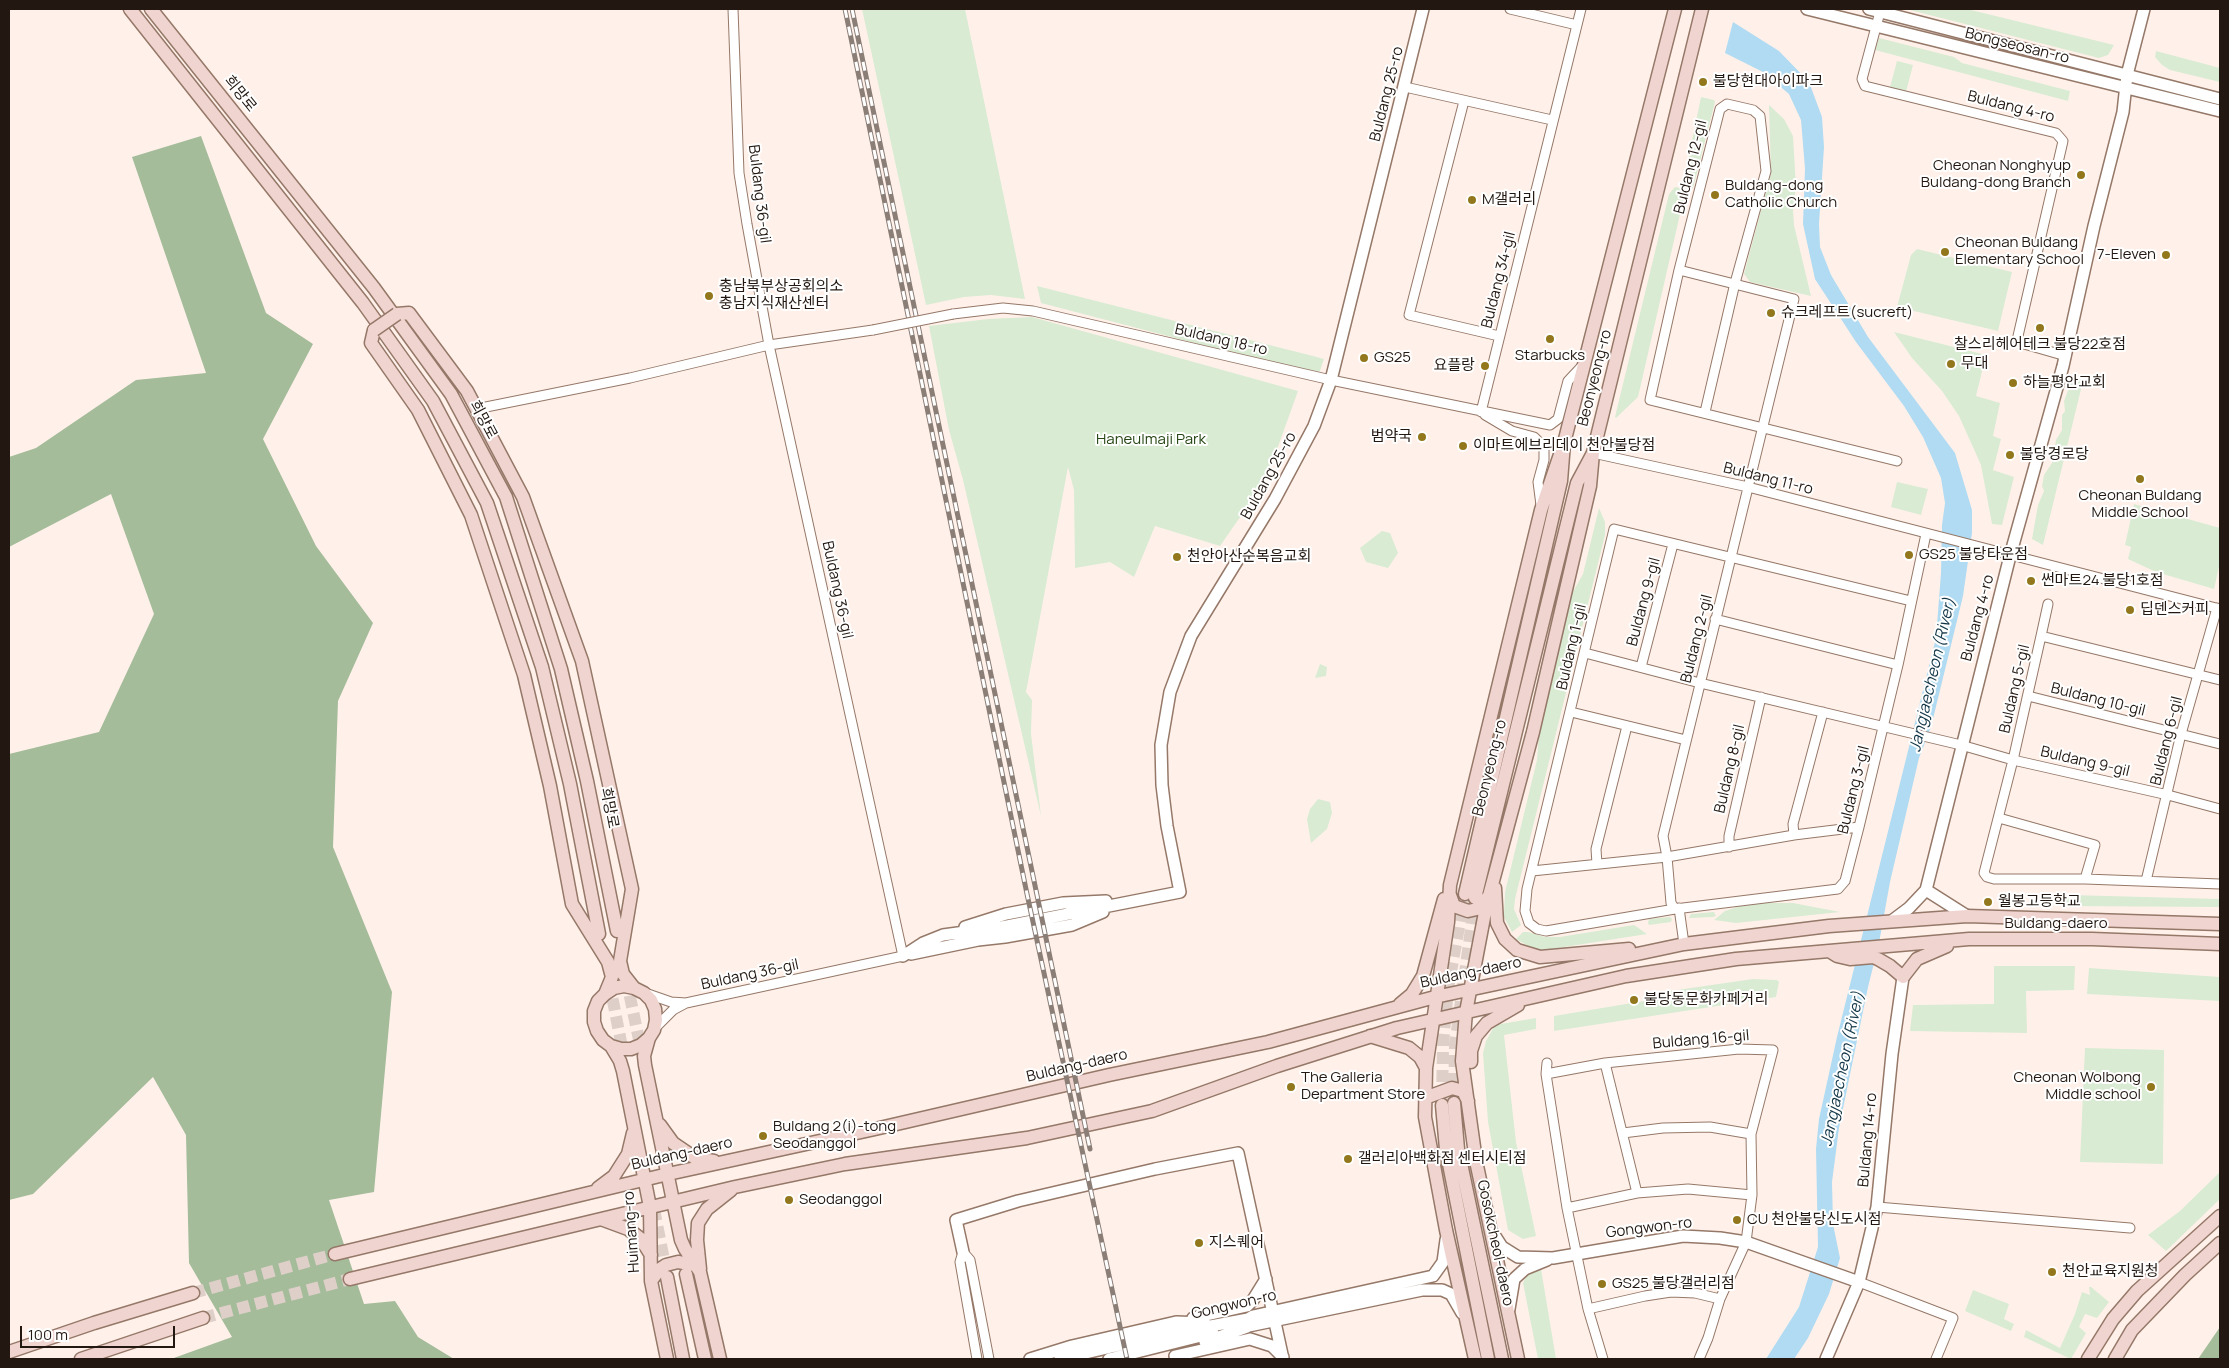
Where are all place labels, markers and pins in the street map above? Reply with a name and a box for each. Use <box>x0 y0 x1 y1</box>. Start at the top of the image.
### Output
place label: 불당현대아이파크 <box>1713 73 1823 91</box>
marker: 불당현대아이파크 <box>1697 76 1709 88</box>
place label: Cheonan Nonghyup Buldang-dong Branch <box>1921 157 2071 192</box>
marker: Cheonan Nonghyup Buldang-dong Branch <box>2075 169 2087 181</box>
place label: Buldang-dong Catholic Church <box>1725 177 1837 212</box>
marker: Buldang-dong Catholic Church <box>1709 189 1721 201</box>
place label: M갤러리 <box>1482 191 1536 209</box>
marker: M갤러리 <box>1466 194 1478 206</box>
place label: Cheonan Buldang Elementary School <box>1955 234 2084 269</box>
marker: Cheonan Buldang Elementary School <box>1939 246 1951 258</box>
place label: 7-Eleven <box>2097 246 2156 264</box>
marker: 7-Eleven <box>2160 249 2172 261</box>
place label: 충남북부상공회의소 충남지식재산센터 <box>719 278 843 313</box>
marker: 충남북부상공회의소 충남지식재산센터 <box>703 290 715 302</box>
place label: 슈크레프트(sucreft) <box>1781 304 1913 322</box>
marker: 슈크레프트(sucreft) <box>1765 307 1777 319</box>
marker: 찰스리헤어테크 불당22호점 <box>2034 322 2046 334</box>
marker: Starbucks <box>1544 333 1556 345</box>
place label: 찰스리헤어테크 불당22호점 <box>1954 336 2126 354</box>
place label: Starbucks <box>1515 347 1585 365</box>
place label: GS25 <box>1374 349 1411 367</box>
marker: GS25 <box>1358 352 1370 364</box>
place label: 무대 <box>1961 355 1989 373</box>
place label: 요플랑 <box>1434 357 1475 375</box>
marker: 무대 <box>1945 358 1957 370</box>
marker: 요플랑 <box>1479 360 1491 372</box>
place label: 하늘평안교회 <box>2023 374 2106 392</box>
marker: 하늘평안교회 <box>2007 377 2019 389</box>
place label: 범약국 <box>1371 428 1412 446</box>
marker: 범약국 <box>1416 431 1428 443</box>
place label: 이마트에브리데이 천안불당점 <box>1473 437 1655 455</box>
marker: 이마트에브리데이 천안불당점 <box>1457 440 1469 452</box>
place label: 불당경로당 <box>2020 446 2089 464</box>
marker: 불당경로당 <box>2004 449 2016 461</box>
marker: Cheonan Buldang Middle School <box>2134 473 2146 485</box>
place label: Cheonan Buldang Middle School <box>2078 487 2202 522</box>
place label: GS25 불당타운점 <box>1919 546 2028 564</box>
place label: 천안아산순복음교회 <box>1187 548 1311 566</box>
marker: GS25 불당타운점 <box>1903 549 1915 561</box>
marker: 천안아산순복음교회 <box>1171 551 1183 563</box>
place label: 썬마트24 불당1호점 <box>2041 572 2164 590</box>
marker: 썬마트24 불당1호점 <box>2025 575 2037 587</box>
place label: 딥덴스커피 <box>2140 601 2209 619</box>
marker: 딥덴스커피 <box>2124 604 2136 616</box>
place label: 월봉고등학교 <box>1998 893 2081 911</box>
marker: 월봉고등학교 <box>1982 896 1994 908</box>
place label: 불당동문화카페거리 <box>1644 991 1768 1009</box>
marker: 불당동문화카페거리 <box>1628 994 1640 1006</box>
place label: The Galleria Department Store <box>1301 1069 1425 1104</box>
place label: Cheonan Wolbong Middle school <box>2014 1069 2141 1104</box>
marker: The Galleria Department Store <box>1285 1081 1297 1093</box>
marker: Cheonan Wolbong Middle school <box>2145 1081 2157 1093</box>
place label: Buldang 2(i)-tong Seodanggol <box>773 1118 896 1153</box>
marker: Buldang 2(i)-tong Seodanggol <box>757 1130 769 1142</box>
place label: 갤러리아백화점 센터시티점 <box>1358 1150 1527 1168</box>
marker: 갤러리아백화점 센터시티점 <box>1342 1153 1354 1165</box>
place label: Seodanggol <box>799 1191 882 1209</box>
marker: Seodanggol <box>783 1194 795 1206</box>
place label: CU 천안불당신도시점 <box>1747 1211 1882 1229</box>
marker: CU 천안불당신도시점 <box>1731 1214 1743 1226</box>
place label: 지스퀘어 <box>1209 1234 1264 1252</box>
marker: 지스퀘어 <box>1193 1237 1205 1249</box>
place label: 천안교육지원청 <box>2062 1263 2159 1281</box>
marker: 천안교육지원청 <box>2046 1266 2058 1278</box>
place label: GS25 불당갤러리점 <box>1612 1275 1735 1293</box>
marker: GS25 불당갤러리점 <box>1596 1278 1608 1290</box>

